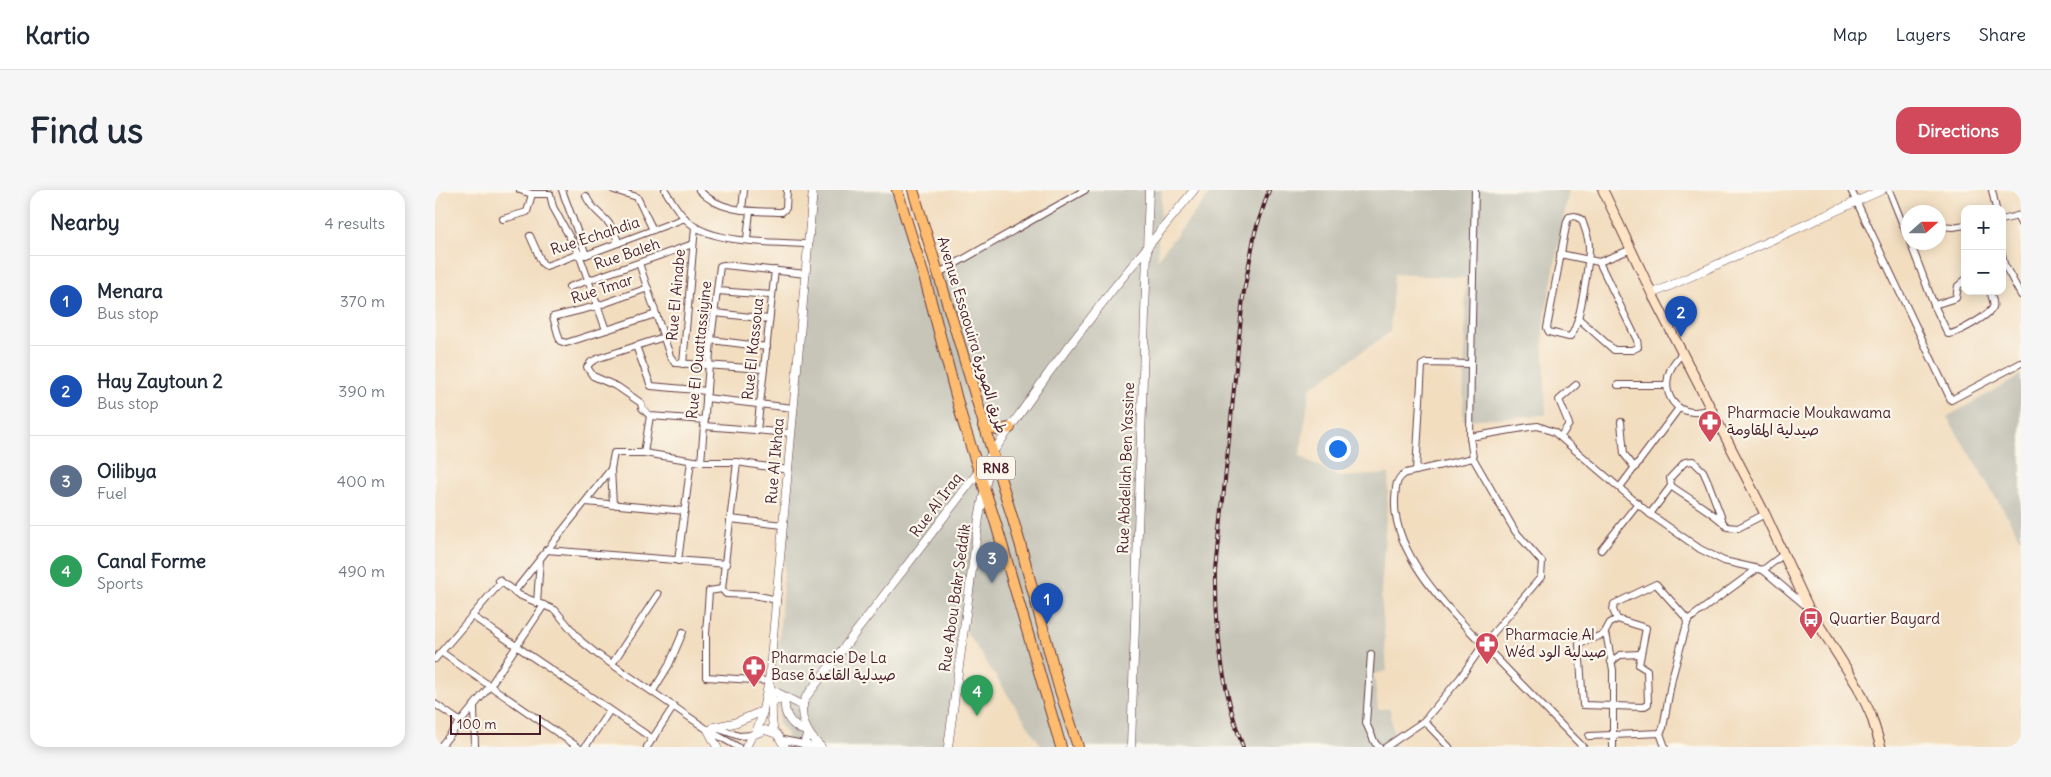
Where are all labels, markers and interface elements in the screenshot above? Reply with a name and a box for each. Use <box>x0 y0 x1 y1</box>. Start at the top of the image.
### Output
text: Kartio <box>25 20 90 50</box>
text: Map <box>1832 23 1867 46</box>
text: Layers <box>1895 23 1951 46</box>
text: Share <box>1979 23 2026 46</box>
button: Directions <box>1896 107 2021 154</box>
text: Find us <box>30 108 143 152</box>
north arrow <box>1901 205 1946 250</box>
map controls <box>1961 205 2006 295</box>
button: + <box>1961 205 2006 250</box>
text: Nearby <box>50 209 120 236</box>
street label: Rue Echahdia <box>548 212 642 259</box>
text: 4 results <box>324 213 385 233</box>
street label: Rue Baleh <box>591 233 663 274</box>
street label: Avenue Essaouira طريق الصويرة <box>933 234 1012 436</box>
street label: Rue El Ainabe <box>662 248 689 342</box>
button: − <box>1961 250 2006 295</box>
street label: Rue Tmar <box>568 270 635 308</box>
text: Menara <box>97 279 163 303</box>
street label: Rue El Ouattassiyine <box>682 280 715 420</box>
text: 1 <box>63 291 69 311</box>
text: 370 m <box>340 291 385 311</box>
street label: Rue El Kassoua <box>738 296 767 401</box>
pin: 2 <box>1665 296 1697 337</box>
text: Bus stop <box>97 303 159 323</box>
text: Hay Zaytoun 2 <box>97 369 223 393</box>
text: 2 <box>62 381 70 401</box>
text: 390 m <box>338 381 385 401</box>
street label: Rue Abdellah Ben Yassine <box>1113 382 1138 554</box>
text: Bus stop <box>97 393 159 413</box>
place label: Pharmacie Moukawama صيدلية المقاومة <box>1727 403 1892 439</box>
pharmacy icon: Pharmacie Moukawama صيدلية المقاومة <box>1697 409 1723 443</box>
street label: Rue Al Ikhaa <box>761 417 788 505</box>
your location <box>1325 436 1351 462</box>
road number: RN8 <box>977 456 1015 480</box>
text: Oilibya <box>97 459 157 483</box>
street label: Rue Al Iraq <box>905 469 966 541</box>
text: 3 <box>61 471 71 491</box>
text: 400 m <box>337 471 385 491</box>
text: Fuel <box>97 483 127 503</box>
street label: Rue Abou Bakr Seddik <box>935 522 974 673</box>
pin: 3 <box>976 542 1008 583</box>
text: Canal Forme <box>97 549 206 573</box>
text: 4 <box>61 561 71 581</box>
text: 490 m <box>338 561 385 581</box>
text: Sports <box>97 573 143 593</box>
pin: 1 <box>1031 583 1063 624</box>
bus stop icon: Quartier Bayard <box>1798 606 1824 640</box>
place label: Quartier Bayard <box>1829 609 1940 628</box>
place label: Pharmacie Al Wéd صيدلية الود <box>1505 625 1607 662</box>
pharmacy icon: Pharmacie Al Wéd صيدلية الود <box>1474 631 1500 665</box>
place label: Pharmacie De La Base صيدلية القاعدة <box>771 648 896 684</box>
pharmacy icon: Pharmacie De La Base صيدلية القاعدة <box>741 654 767 688</box>
pin: 4 <box>961 675 993 716</box>
scale bar <box>450 712 541 735</box>
text: 100 m <box>457 715 497 733</box>

